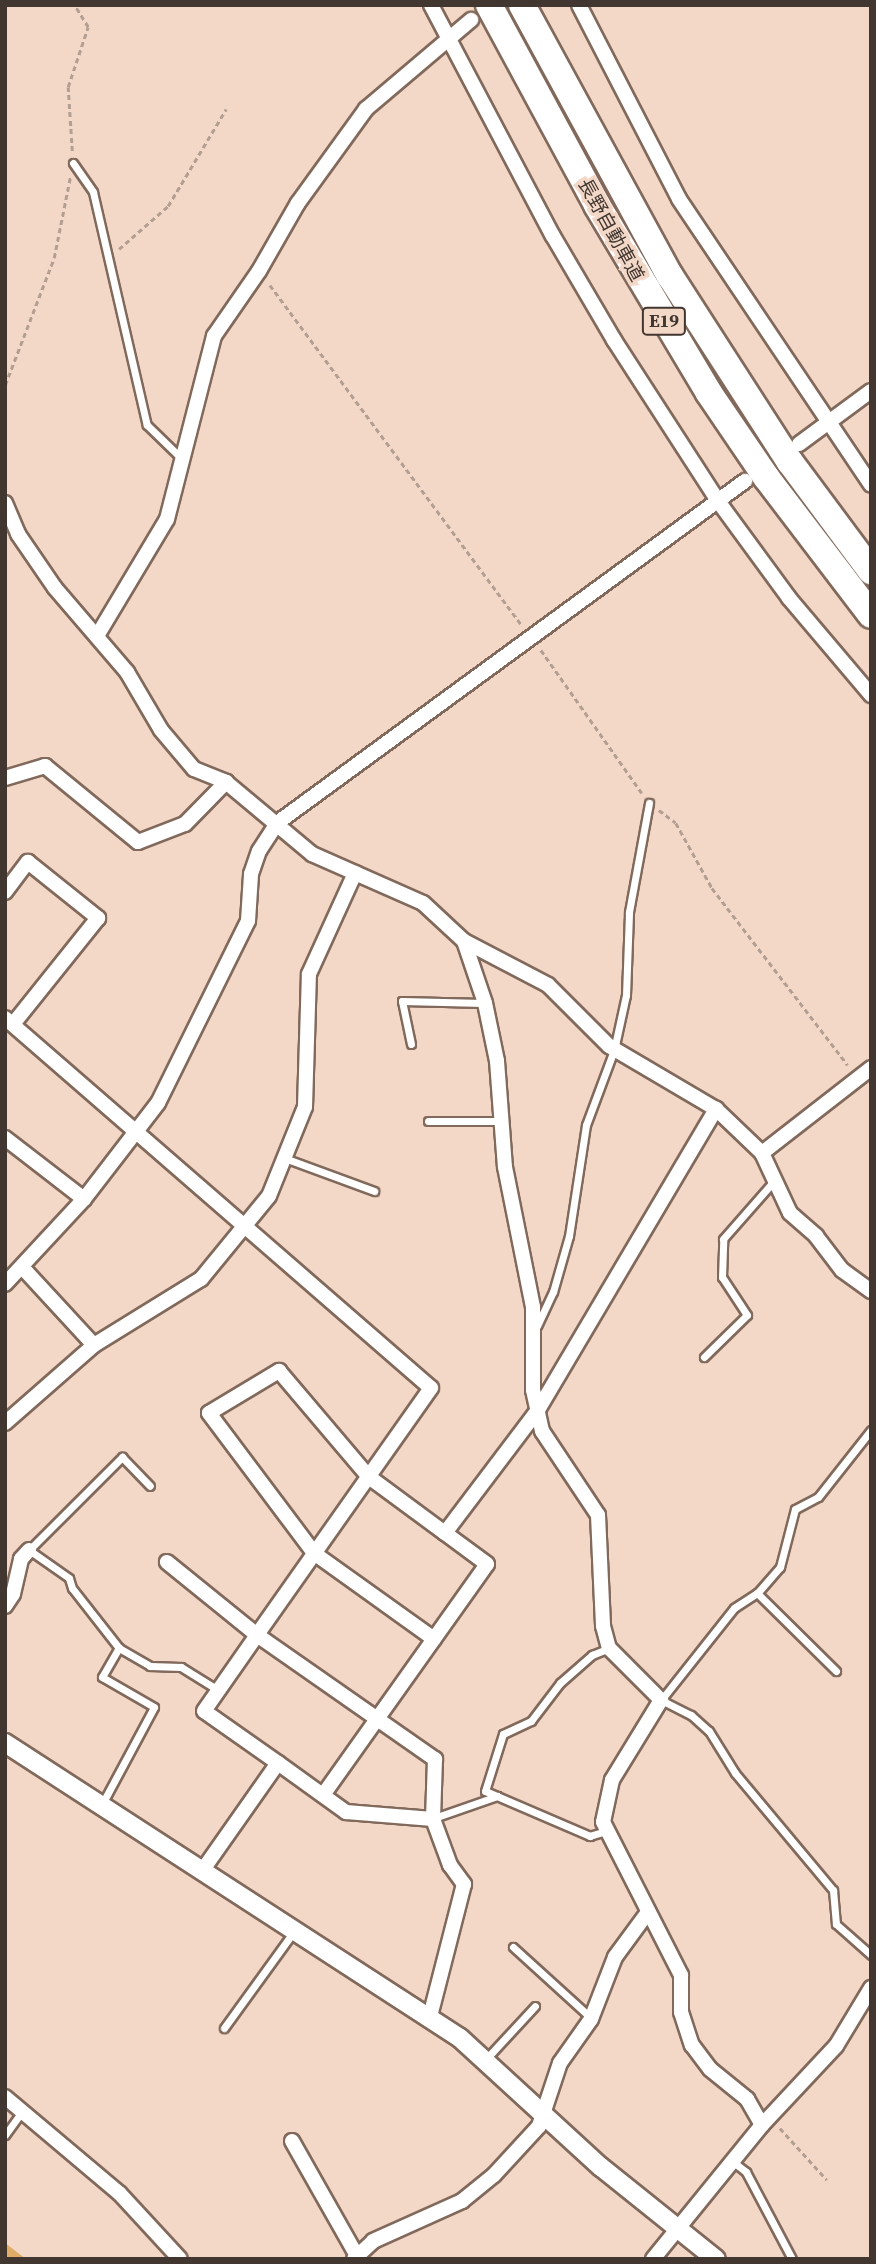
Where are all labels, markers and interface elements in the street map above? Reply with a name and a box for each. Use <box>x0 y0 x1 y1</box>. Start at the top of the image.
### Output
street label: 長野自動車道 <box>573 175 649 285</box>
road number: E19 <box>641 306 687 335</box>

